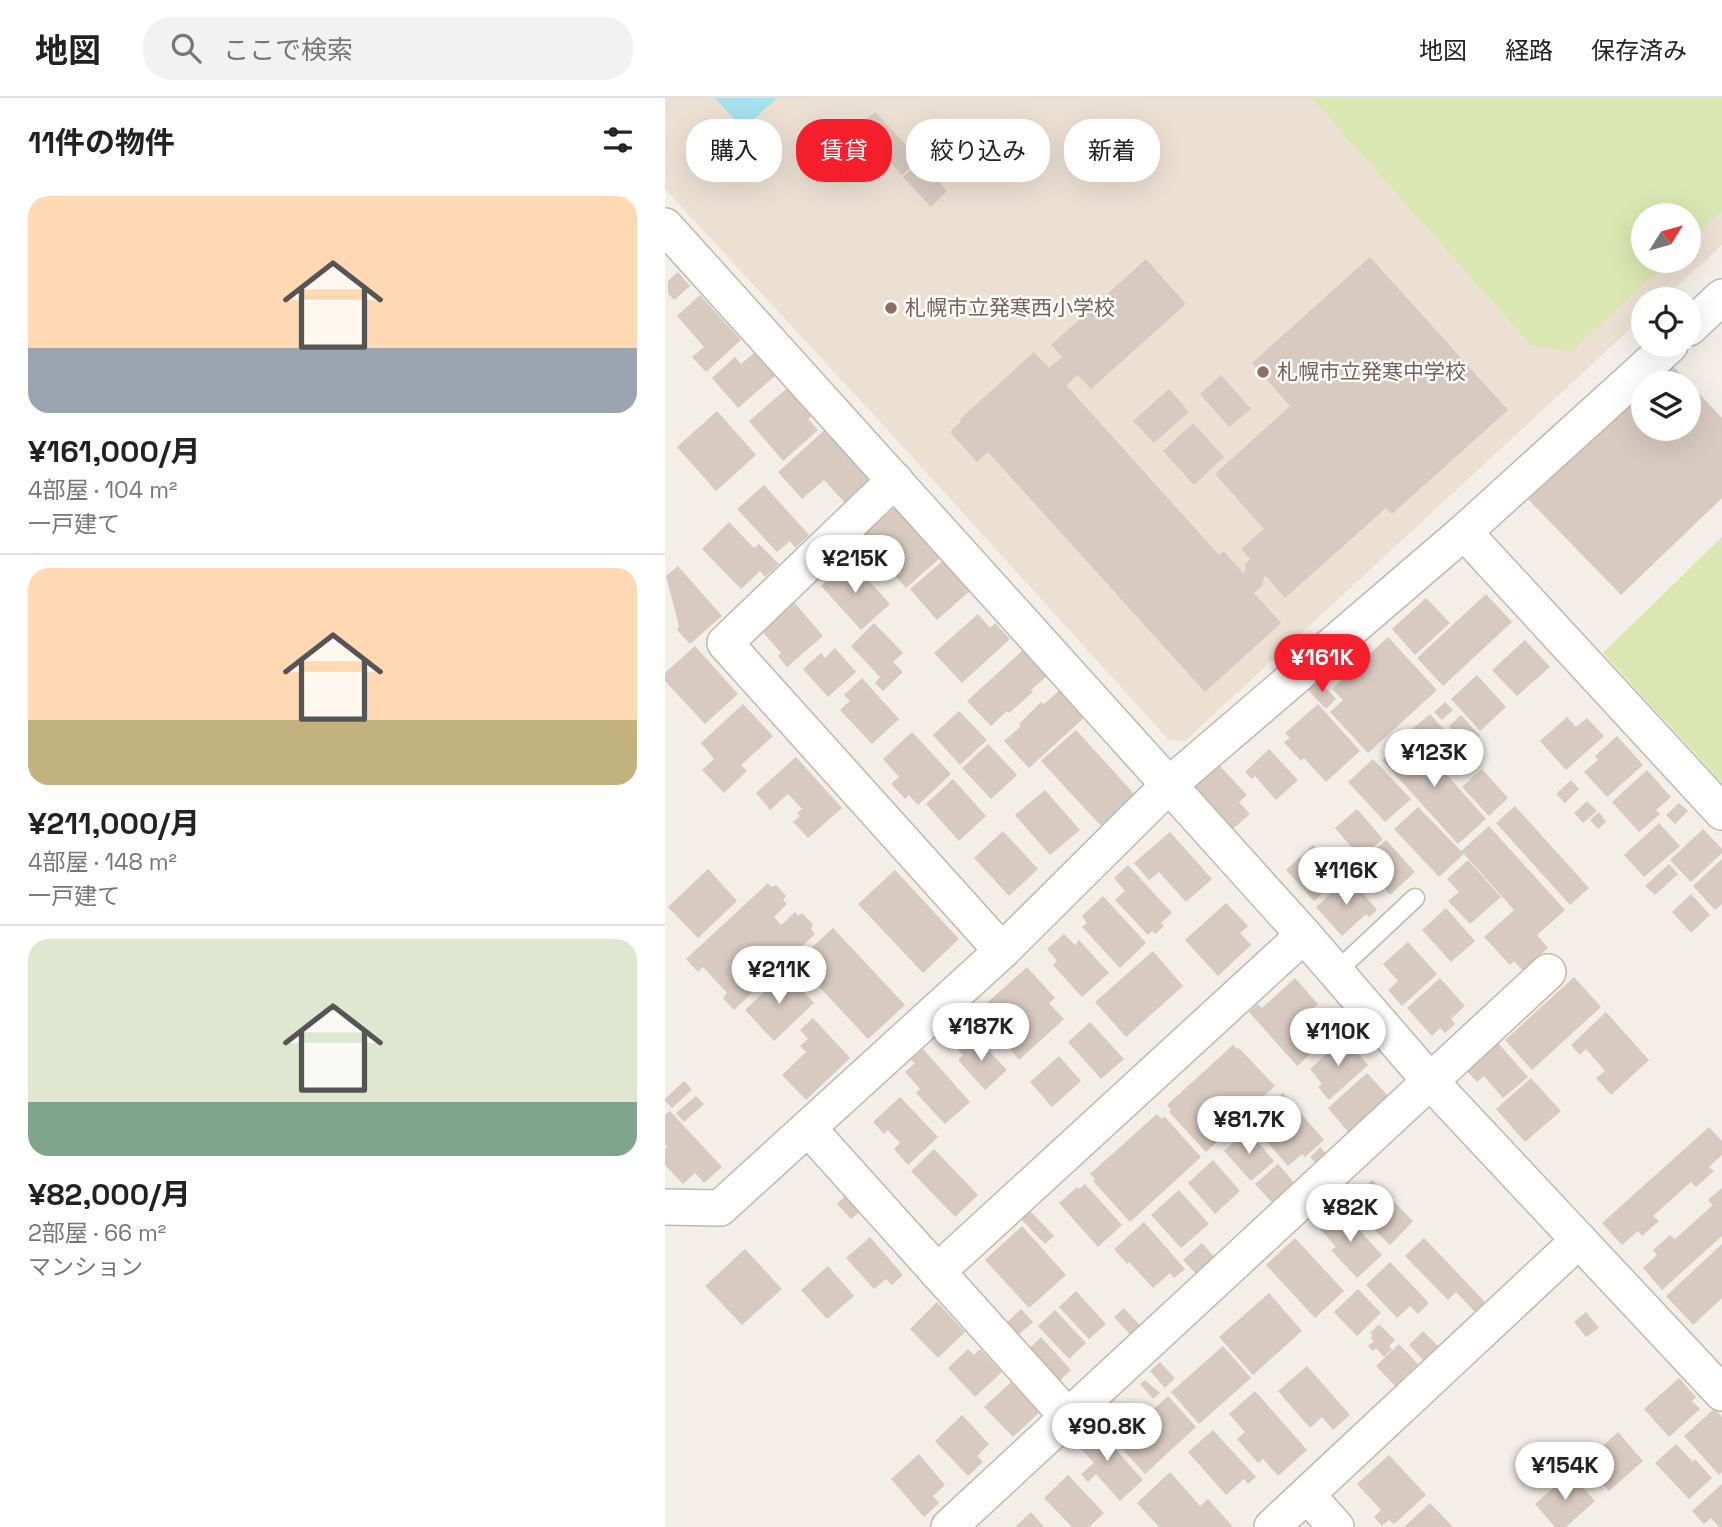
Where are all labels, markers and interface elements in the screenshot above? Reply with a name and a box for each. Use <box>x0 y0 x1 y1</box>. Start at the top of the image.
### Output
search box <box>143 17 633 80</box>
icon: search <box>167 29 205 67</box>
text: 地図 <box>35 30 101 72</box>
text: ここで検索 <box>223 33 353 67</box>
text: 地図 <box>1419 35 1467 66</box>
text: 経路 <box>1505 35 1553 66</box>
text: 保存済み <box>1591 35 1687 66</box>
chip: 購入 <box>686 119 782 182</box>
chip: 賃貸 <box>796 119 892 182</box>
chip: 絞り込み <box>906 119 1050 182</box>
chip: 新着 <box>1064 119 1160 182</box>
icon: filters <box>599 121 637 159</box>
text: 11件の物件 <box>28 123 175 162</box>
north arrow <box>1631 203 1701 273</box>
map controls <box>1631 203 1701 441</box>
icon: home <box>270 242 396 368</box>
button: locate <box>1631 287 1701 357</box>
place label: 札幌市立発寒西小学校 <box>905 294 1115 321</box>
marker: 札幌市立発寒西小学校 <box>883 300 899 316</box>
place label: 札幌市立発寒中学校 <box>1277 358 1466 385</box>
marker: 札幌市立発寒中学校 <box>1255 364 1271 380</box>
button: layers <box>1631 371 1701 441</box>
text: ¥161,000/月 <box>28 432 201 471</box>
text: 4部屋 · 104 m² <box>28 475 177 505</box>
text: 一戸建て <box>28 509 120 539</box>
pin: ¥215K <box>806 536 904 595</box>
text: ¥215K <box>822 543 888 573</box>
icon: home <box>270 614 396 740</box>
pin: ¥161K <box>1273 634 1371 694</box>
text: ¥161K <box>1290 642 1354 672</box>
pin: ¥123K <box>1385 730 1483 789</box>
text: ¥123K <box>1401 737 1467 767</box>
text: ¥211,000/月 <box>28 804 200 843</box>
text: 4部屋 · 148 m² <box>28 847 177 877</box>
pin: ¥116K <box>1297 848 1395 907</box>
text: ¥116K <box>1314 855 1378 885</box>
text: 一戸建て <box>28 881 120 911</box>
pin: ¥211K <box>730 946 828 1006</box>
text: ¥211K <box>747 954 811 984</box>
icon: home <box>270 985 396 1111</box>
pin: ¥187K <box>932 1004 1030 1063</box>
pin: ¥110K <box>1289 1009 1387 1068</box>
text: ¥187K <box>948 1011 1014 1041</box>
text: ¥110K <box>1306 1016 1370 1046</box>
pin: ¥81.7K <box>1192 1096 1306 1156</box>
text: ¥81.7K <box>1213 1104 1285 1134</box>
text: ¥82,000/月 <box>28 1175 191 1214</box>
pin: ¥82K <box>1309 1184 1391 1244</box>
text: ¥82K <box>1322 1192 1378 1222</box>
text: 2部屋 · 66 m² <box>28 1218 166 1248</box>
text: マンション <box>28 1252 143 1282</box>
pin: ¥90.8K <box>1050 1404 1164 1463</box>
text: ¥90.8K <box>1068 1411 1146 1441</box>
pin: ¥154K <box>1516 1442 1614 1502</box>
text: ¥154K <box>1531 1450 1599 1480</box>

